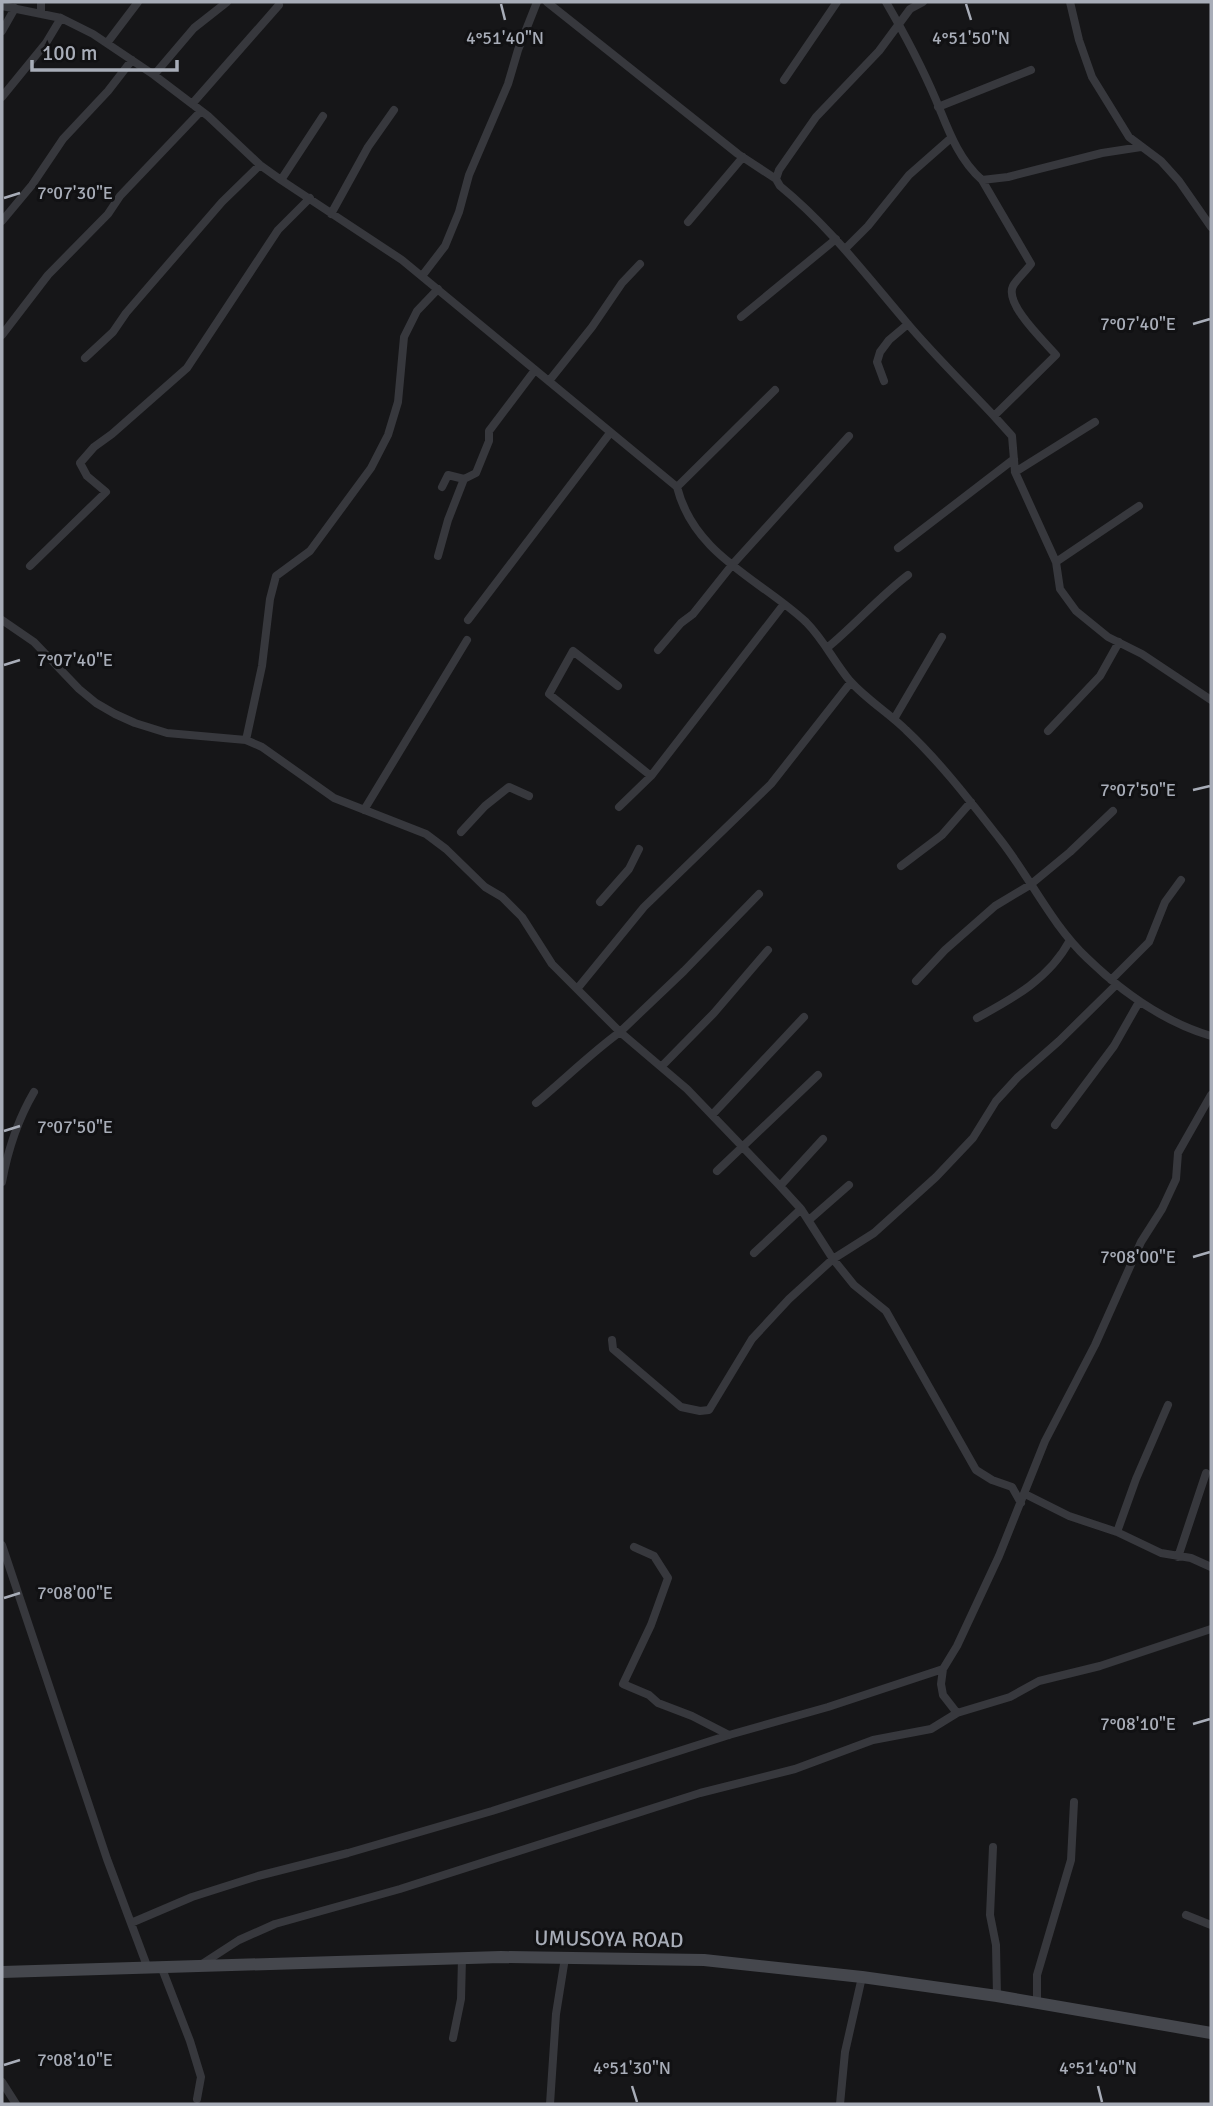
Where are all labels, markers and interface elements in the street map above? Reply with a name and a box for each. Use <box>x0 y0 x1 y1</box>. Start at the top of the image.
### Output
text: 4°51'40"N <box>466 27 544 49</box>
text: 4°51'50"N <box>932 27 1010 49</box>
scale bar <box>32 28 177 72</box>
text: 100 m <box>42 40 97 66</box>
text: 7°07'30"E <box>37 182 113 204</box>
text: 7°07'40"E <box>1100 313 1176 335</box>
text: 7°07'40"E <box>37 649 113 671</box>
text: 7°07'50"E <box>1100 779 1176 801</box>
text: 7°07'50"E <box>37 1116 113 1138</box>
text: 7°08'00"E <box>1100 1246 1176 1268</box>
text: 7°08'00"E <box>37 1582 113 1604</box>
text: 7°08'10"E <box>1100 1713 1176 1735</box>
street label: UMUSOYA ROAD <box>534 1925 684 1953</box>
text: 7°08'10"E <box>37 2049 113 2071</box>
text: 4°51'30"N <box>593 2057 671 2079</box>
text: 4°51'40"N <box>1059 2057 1137 2079</box>

